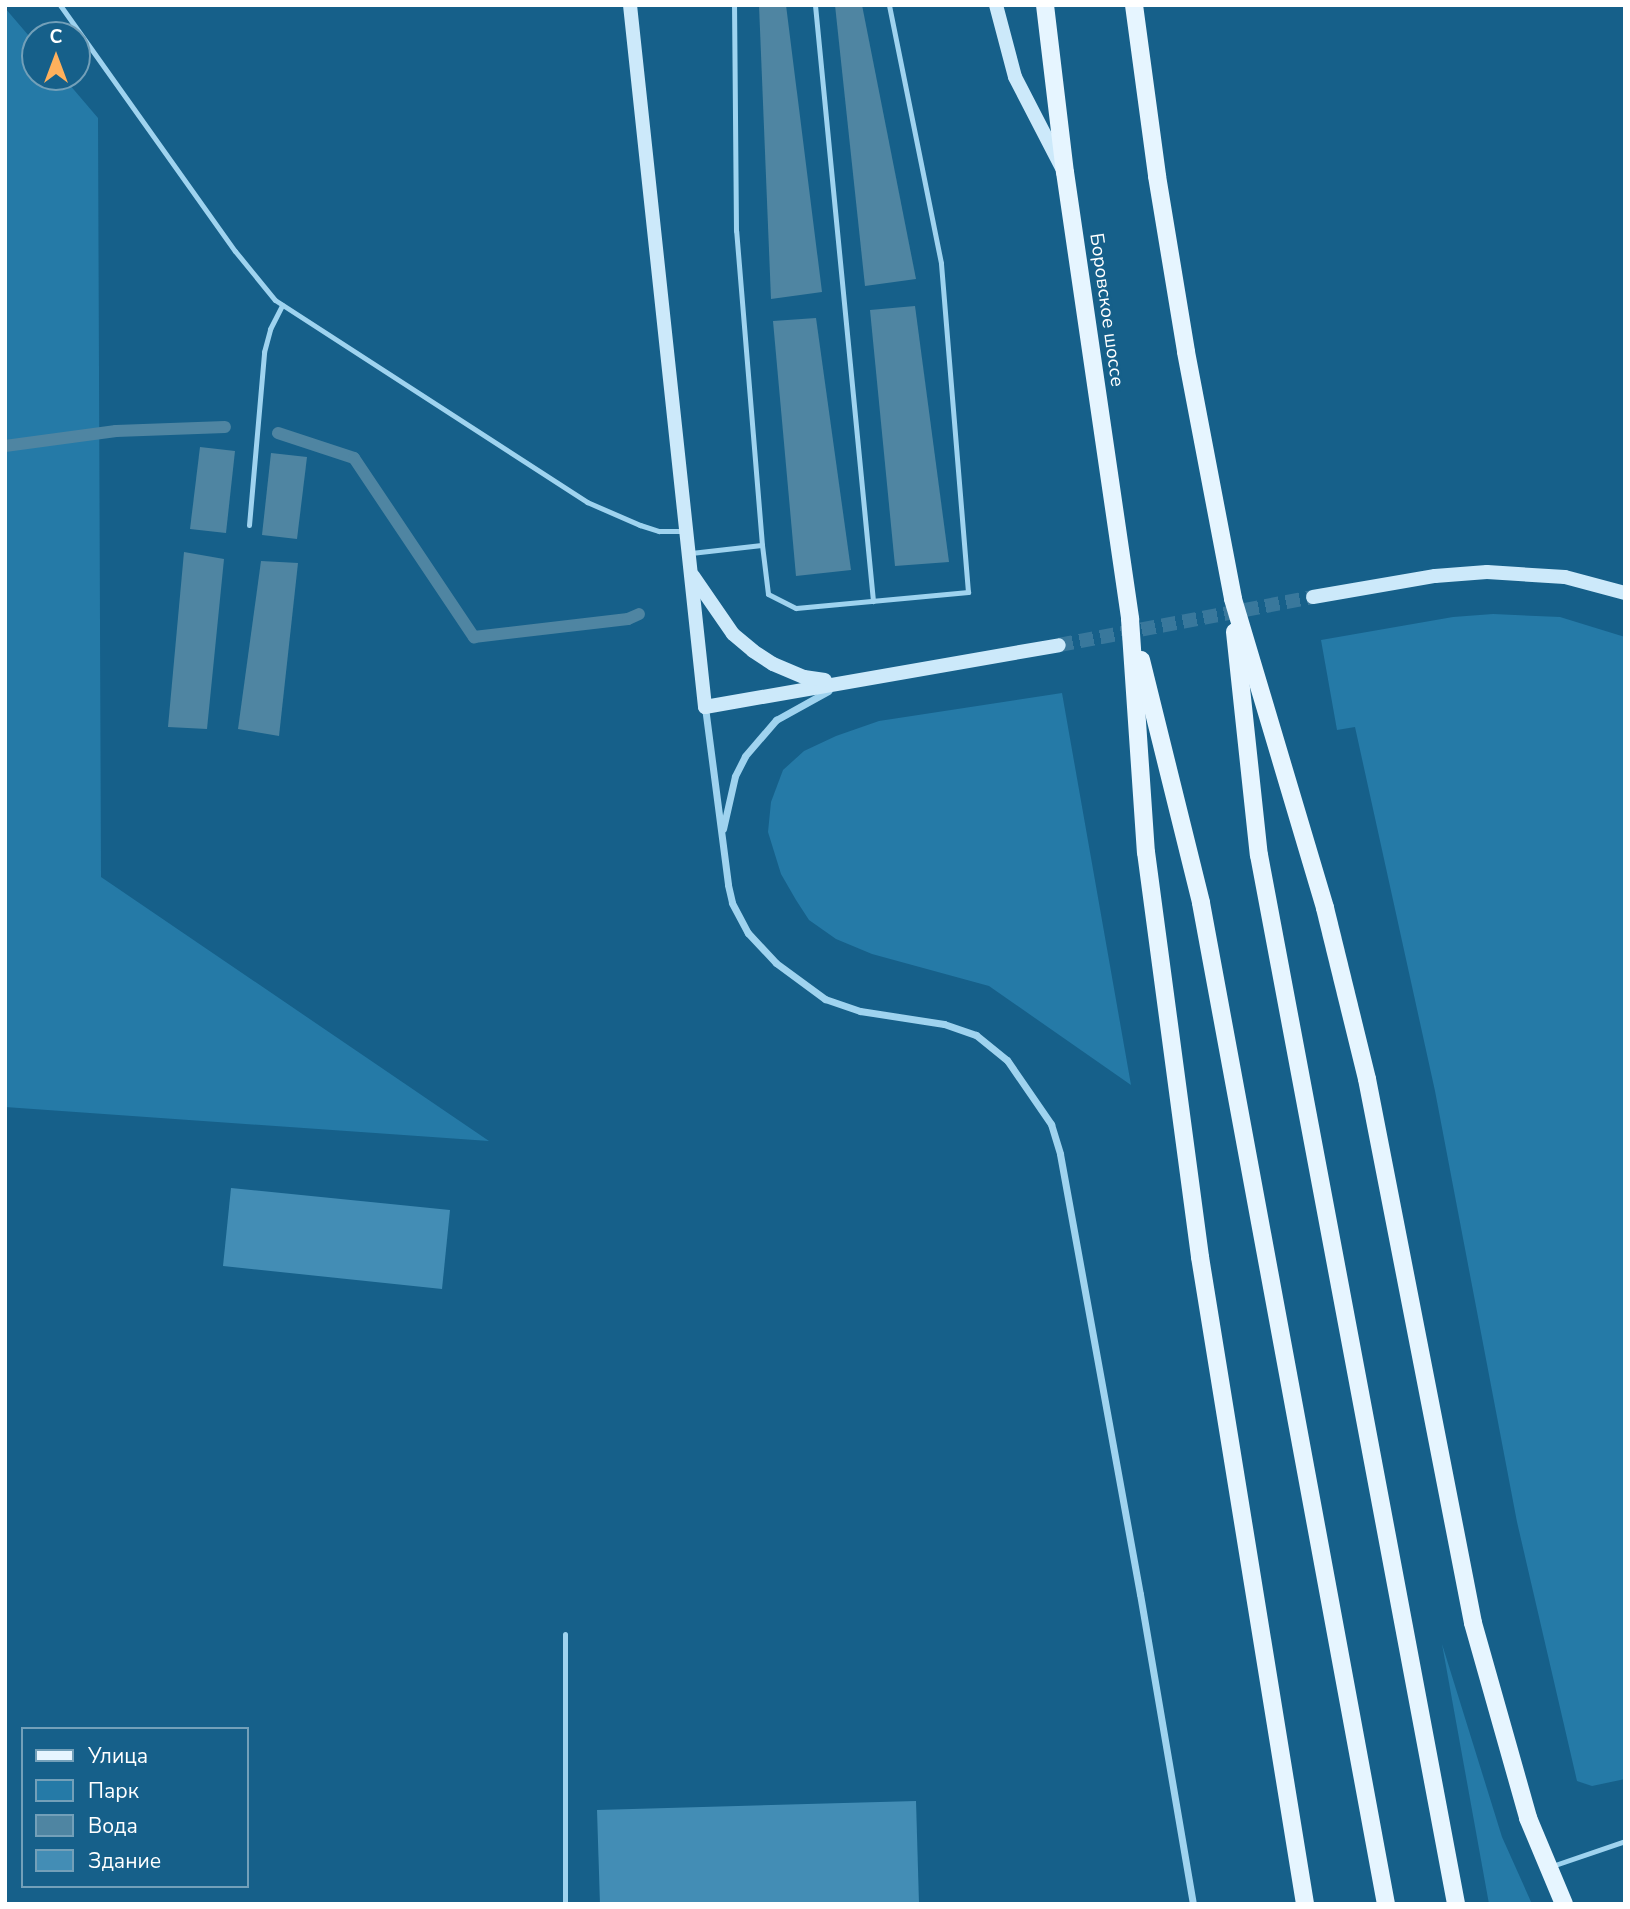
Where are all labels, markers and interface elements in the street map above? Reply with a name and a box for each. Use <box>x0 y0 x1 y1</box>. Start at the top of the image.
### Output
north arrow <box>21 21 91 91</box>
text: С <box>50 24 62 50</box>
street label: Боровское шоссе <box>1084 232 1128 388</box>
legend <box>21 1727 248 1888</box>
text: Улица <box>88 1742 148 1770</box>
text: Парк <box>88 1777 139 1805</box>
text: Вода <box>88 1812 138 1840</box>
text: Здание <box>88 1847 161 1875</box>

